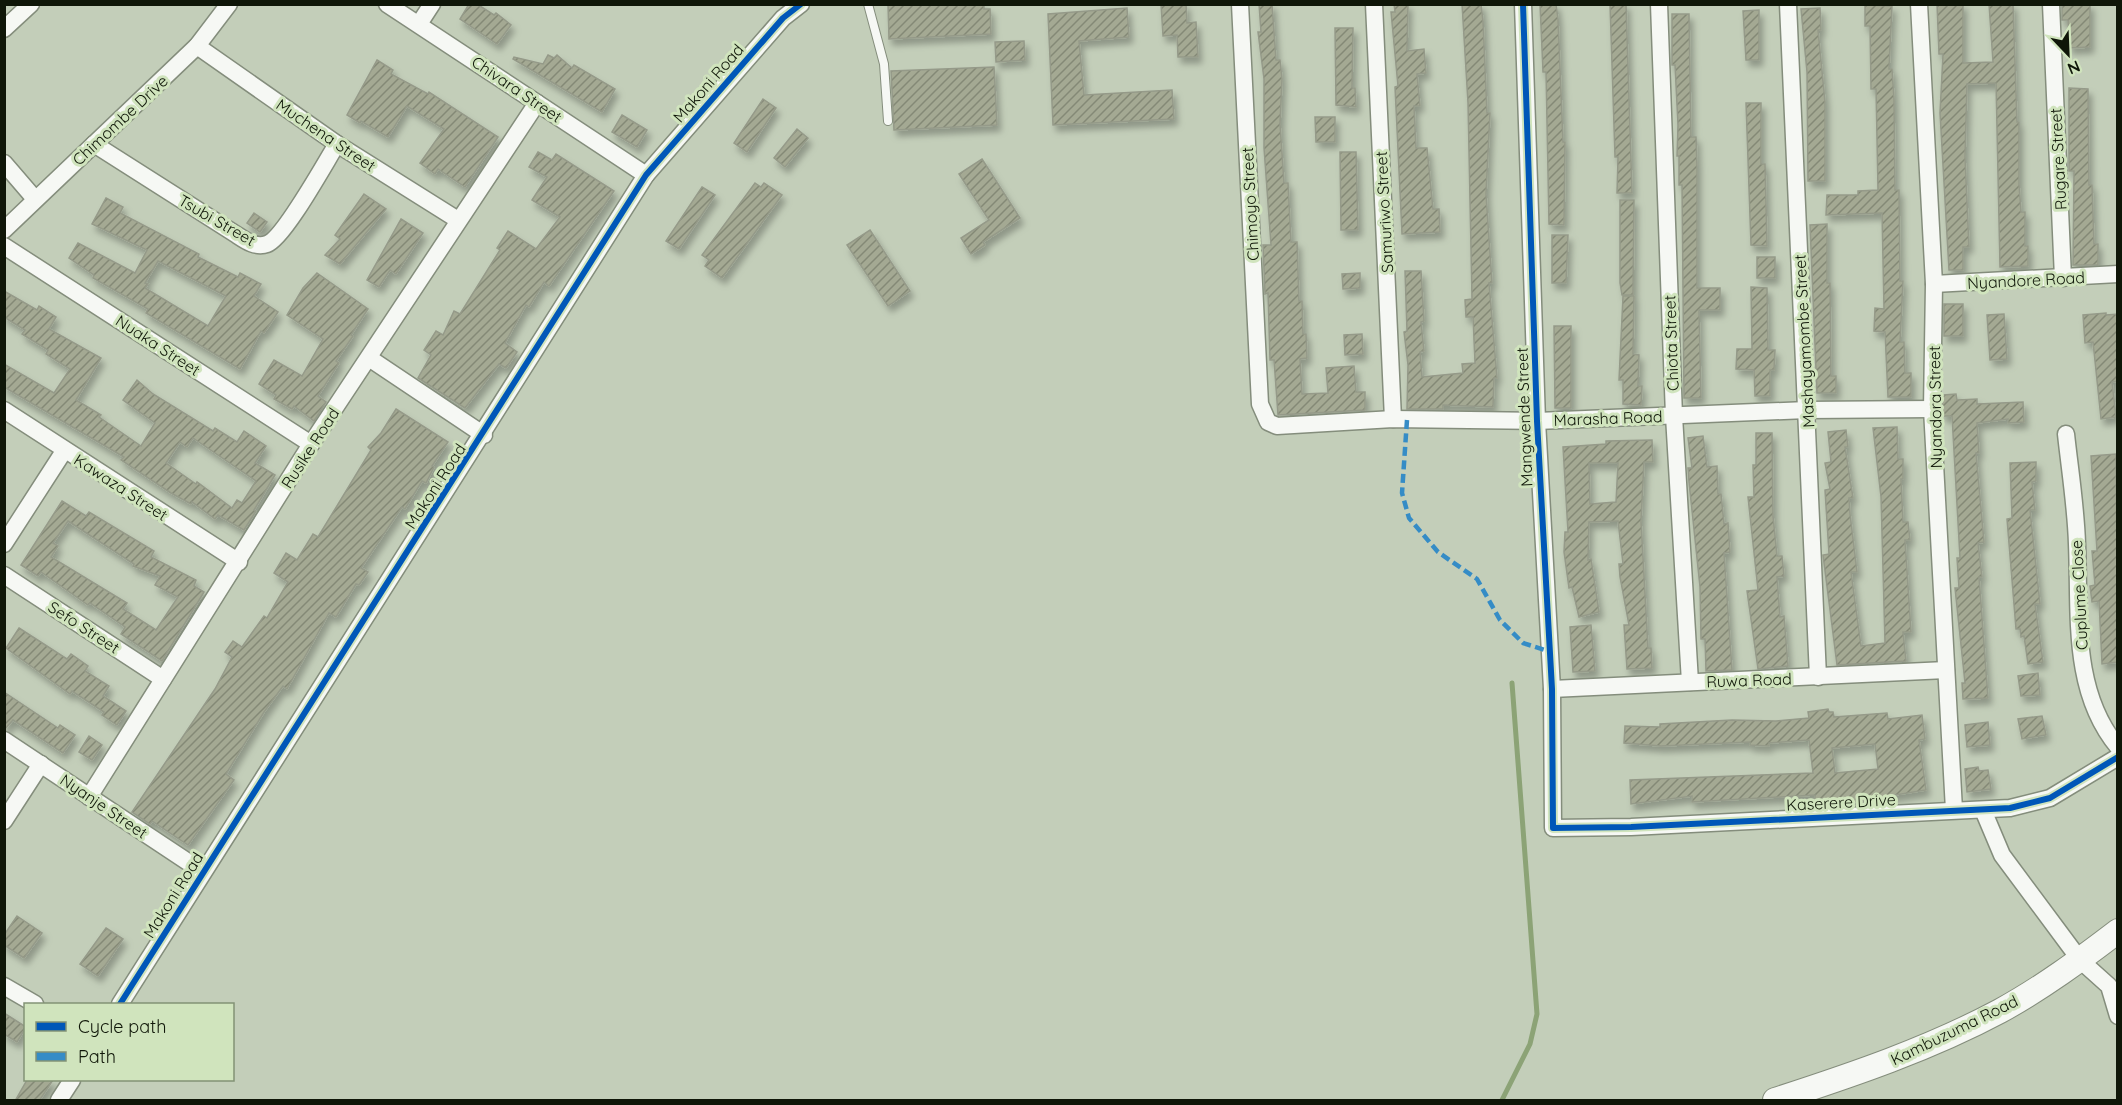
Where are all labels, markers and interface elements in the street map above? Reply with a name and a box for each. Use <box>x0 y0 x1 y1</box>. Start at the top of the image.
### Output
north arrow <box>2038 24 2098 84</box>
street label: Makoni Road <box>668 40 748 126</box>
street label: Chivara Street <box>468 51 566 127</box>
text: N <box>2065 56 2083 79</box>
street label: Chimombe Drive <box>68 71 172 169</box>
street label: Muchena Street <box>272 94 380 176</box>
street label: Rugare Street <box>2045 108 2071 210</box>
street label: Chimoyo Street <box>1237 147 1263 261</box>
street label: Samuriwo Street <box>1371 151 1397 273</box>
street label: Tsubi Street <box>175 190 259 250</box>
street label: Mashayamombe Street <box>1789 254 1819 428</box>
street label: Nyandore Road <box>1967 267 2085 293</box>
street label: Chiota Street <box>1659 295 1683 391</box>
street label: Nuaka Street <box>112 310 204 380</box>
street label: Nyandora Street <box>1924 345 1946 469</box>
street label: Mangwende Street <box>1512 347 1536 487</box>
street label: Rusike Road <box>277 404 343 492</box>
street label: Marasha Road <box>1553 406 1663 430</box>
street label: Makoni Road <box>400 440 470 532</box>
street label: Kawaza Street <box>70 449 172 525</box>
street label: Cuplume Close <box>2066 539 2092 651</box>
street label: Sefo Street <box>45 597 123 657</box>
street label: Ruwa Road <box>1706 669 1792 691</box>
street label: Nyanje Street <box>56 769 152 843</box>
street label: Kaserere Drive <box>1786 789 1896 815</box>
street label: Makoni Road <box>139 848 207 942</box>
street label: Kambuzuma Road <box>1887 991 2021 1069</box>
legend <box>24 1003 234 1081</box>
text: Cycle path <box>78 1015 166 1038</box>
text: Path <box>78 1045 116 1068</box>

